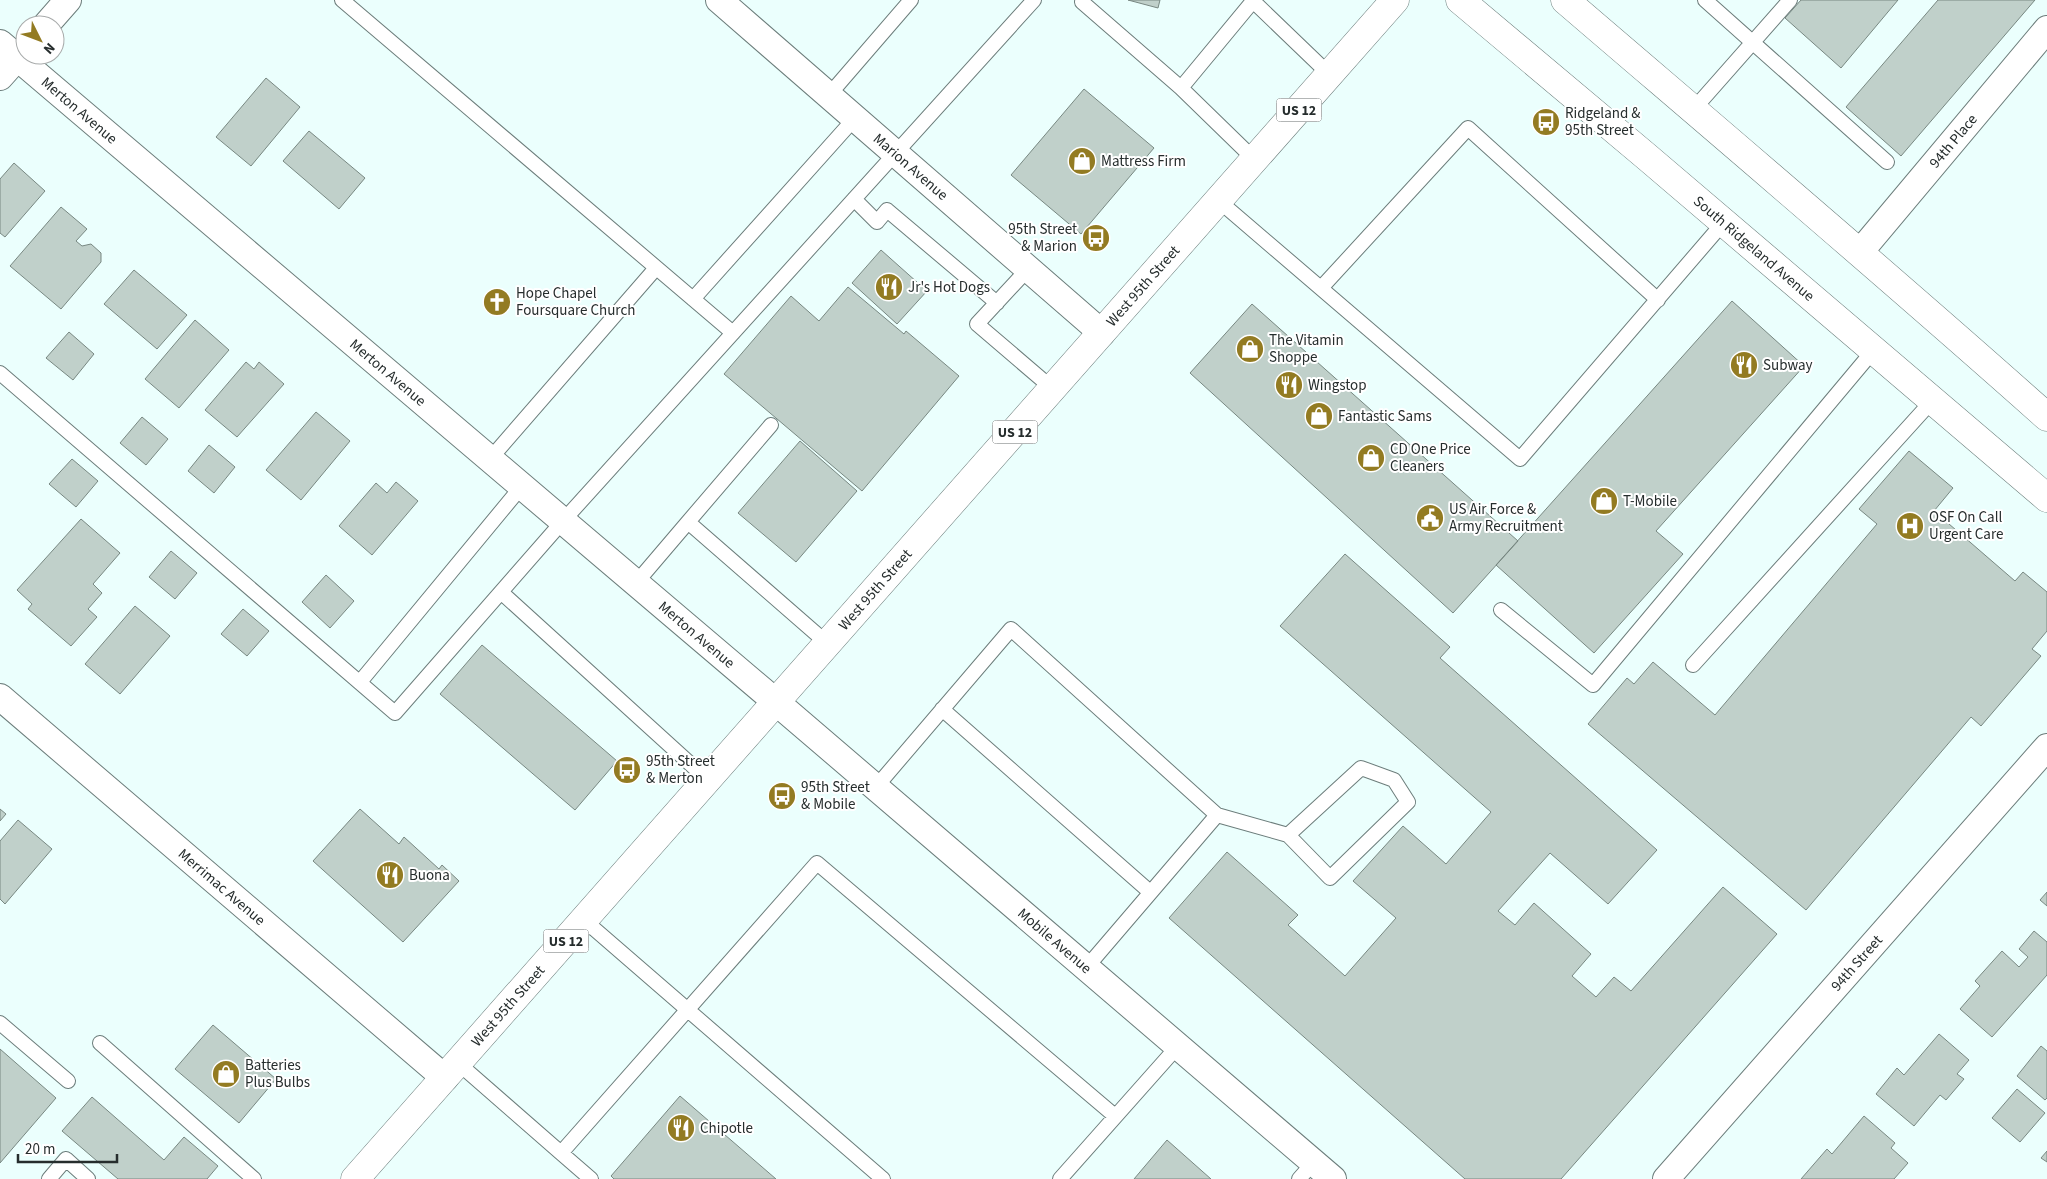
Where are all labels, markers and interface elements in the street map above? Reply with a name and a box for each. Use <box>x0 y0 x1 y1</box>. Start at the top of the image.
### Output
north arrow <box>15 15 65 65</box>
text: N <box>38 38 59 58</box>
street label: Merton Avenue <box>36 72 122 149</box>
road number: US 12 <box>1276 98 1322 122</box>
place label: Ridgeland & 95th Street <box>1565 103 1640 141</box>
bus stop icon: Ridgeland & 95th Street <box>1531 107 1561 137</box>
street label: 94th Place <box>1925 110 1983 173</box>
street label: Marion Avenue <box>868 129 952 205</box>
shop icon: Mattress Firm <box>1067 146 1097 176</box>
place label: Mattress Firm <box>1101 151 1186 172</box>
street label: South Ridgeland Avenue <box>1689 191 1819 306</box>
place label: 95th Street & Marion <box>1008 219 1077 257</box>
bus stop icon: 95th Street & Marion <box>1081 223 1111 253</box>
street label: West 95th Street <box>1102 241 1185 331</box>
restaurant icon: Jr's Hot Dogs <box>874 272 904 302</box>
place label: Jr's Hot Dogs <box>908 277 990 298</box>
place label: Hope Chapel Foursquare Church <box>516 283 635 321</box>
church icon: Hope Chapel Foursquare Church <box>482 287 512 317</box>
place label: The Vitamin Shoppe <box>1269 330 1344 368</box>
street label: Merton Avenue <box>345 334 430 411</box>
shop icon: The Vitamin Shoppe <box>1235 334 1265 364</box>
restaurant icon: Subway <box>1729 350 1759 380</box>
place label: Subway <box>1763 355 1813 376</box>
restaurant icon: Wingstop <box>1274 370 1304 400</box>
place label: Wingstop <box>1308 375 1367 396</box>
shop icon: Fantastic Sams <box>1304 401 1334 431</box>
place label: Fantastic Sams <box>1338 406 1432 427</box>
road number: US 12 <box>992 421 1038 444</box>
place label: CD One Price Cleaners <box>1390 439 1471 477</box>
shop icon: CD One Price Cleaners <box>1356 443 1386 473</box>
shop icon: T-Mobile <box>1589 486 1619 516</box>
place label: T-Mobile <box>1623 491 1677 512</box>
place label: US Air Force & Army Recruitment <box>1449 499 1563 537</box>
public building icon: US Air Force & Army Recruitment <box>1415 503 1445 533</box>
place label: OSF On Call Urgent Care <box>1929 507 2003 545</box>
hospital icon: OSF On Call Urgent Care <box>1895 511 1925 541</box>
street label: West 95th Street <box>834 545 917 635</box>
street label: Merton Avenue <box>654 597 739 673</box>
place label: 95th Street & Merton <box>646 751 715 789</box>
bus stop icon: 95th Street & Merton <box>612 755 642 785</box>
place label: 95th Street & Mobile <box>801 777 870 815</box>
bus stop icon: 95th Street & Mobile <box>767 781 797 811</box>
street label: Merrimac Avenue <box>173 844 270 931</box>
restaurant icon: Buona <box>375 860 405 890</box>
place label: Buona <box>409 865 450 886</box>
street label: Mobile Avenue <box>1013 903 1096 979</box>
road number: US 12 <box>544 929 588 952</box>
street label: 94th Street <box>1826 931 1888 996</box>
street label: West 95th Street <box>467 961 550 1051</box>
place label: Batteries Plus Bulbs <box>245 1055 310 1093</box>
shop icon: Batteries Plus Bulbs <box>211 1059 241 1089</box>
restaurant icon: Chipotle <box>666 1113 696 1143</box>
place label: Chipotle <box>700 1118 753 1139</box>
scale bar <box>18 1132 116 1164</box>
text: 20 m <box>25 1139 55 1160</box>

